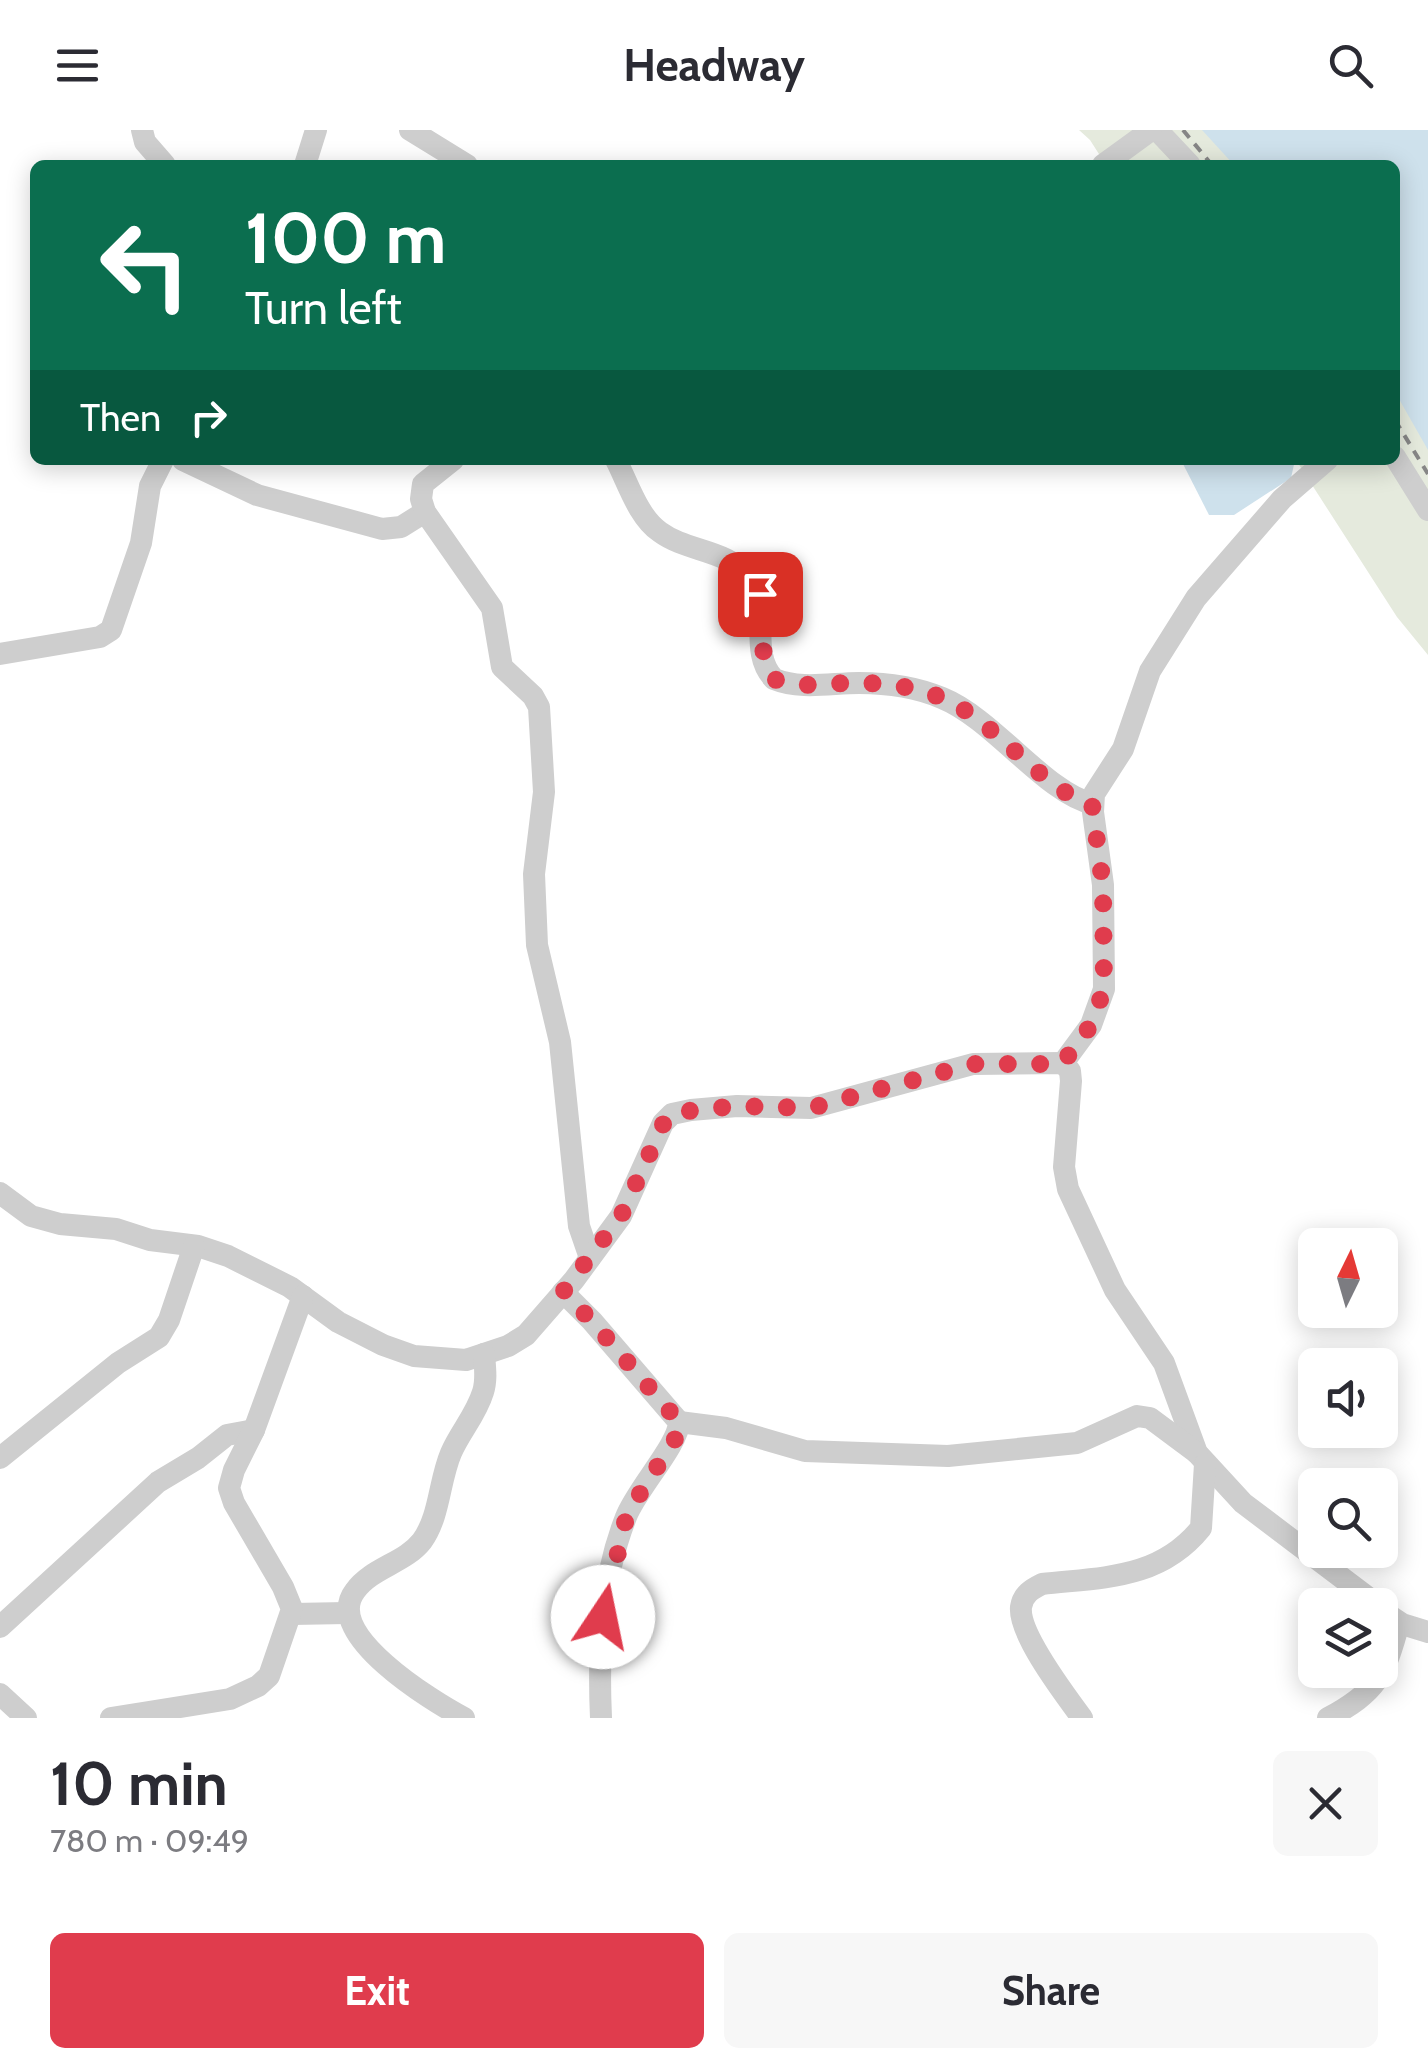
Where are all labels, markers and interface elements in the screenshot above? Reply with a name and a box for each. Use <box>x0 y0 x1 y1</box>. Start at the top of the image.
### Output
icon: menu <box>50 38 105 93</box>
text: Headway <box>623 38 805 92</box>
icon: search <box>1323 38 1378 93</box>
text: 100 m <box>245 195 446 281</box>
icon: left <box>80 200 210 330</box>
text: Turn left <box>245 281 402 335</box>
icon: right <box>181 390 236 445</box>
text: Then <box>80 394 161 441</box>
pin <box>718 552 803 637</box>
icon: arrive <box>733 567 788 622</box>
north arrow <box>1298 1228 1398 1328</box>
map controls <box>1298 1228 1398 1688</box>
button: sound <box>1298 1348 1398 1448</box>
button: search <box>1298 1468 1398 1568</box>
position arrow <box>551 1565 655 1669</box>
button: layers <box>1298 1588 1398 1688</box>
text: 10 min <box>50 1747 228 1820</box>
button: close <box>1273 1751 1378 1856</box>
text: 780 m · 09:49 <box>50 1821 249 1860</box>
button: Exit <box>50 1933 704 2048</box>
button: Share <box>724 1933 1378 2048</box>

